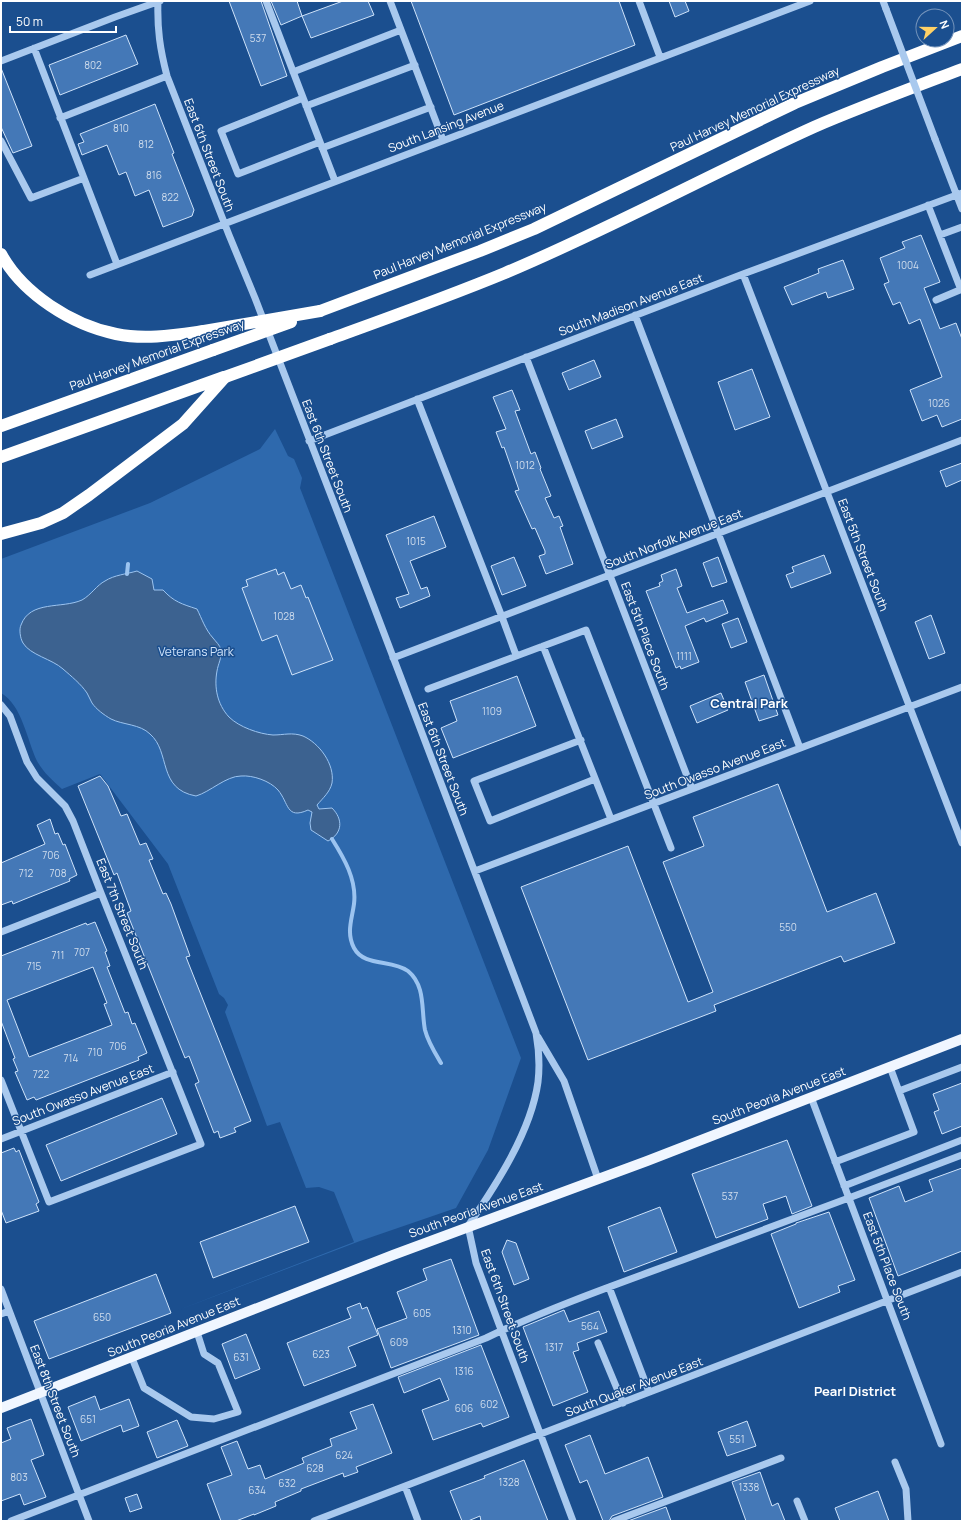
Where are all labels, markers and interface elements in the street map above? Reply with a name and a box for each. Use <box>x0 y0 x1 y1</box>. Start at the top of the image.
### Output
scale bar <box>10 8 116 34</box>
north arrow <box>915 8 955 48</box>
text: 50 m <box>16 13 43 30</box>
text: N <box>936 18 953 31</box>
house number: 537 <box>250 31 266 45</box>
house number: 802 <box>84 58 102 72</box>
street label: Paul Harvey Memorial Expressway <box>667 61 843 155</box>
street label: East 6th Street South <box>180 96 239 214</box>
street label: South Lansing Avenue <box>385 97 506 156</box>
house number: 810 <box>113 121 129 135</box>
house number: 812 <box>138 137 154 151</box>
house number: 816 <box>146 168 162 182</box>
house number: 822 <box>161 190 179 204</box>
street label: Paul Harvey Memorial Expressway <box>371 198 549 283</box>
house number: 1004 <box>897 258 919 272</box>
street label: South Madison Avenue East <box>556 269 706 340</box>
street label: Paul Harvey Memorial Expressway <box>67 315 247 394</box>
house number: 1026 <box>928 396 950 410</box>
street label: East 6th Street South <box>298 397 357 515</box>
house number: 1012 <box>515 458 535 472</box>
street label: East 5th Street South <box>834 496 893 614</box>
street label: South Norfolk Avenue East <box>603 504 745 573</box>
house number: 1015 <box>406 534 426 548</box>
street label: East 5th Place South <box>617 579 674 692</box>
house number: 1028 <box>273 609 295 623</box>
park label: Veterans Park <box>158 643 235 660</box>
house number: 1111 <box>676 649 692 663</box>
district label: Central Park <box>710 694 789 712</box>
street label: East 6th Street South <box>414 700 473 818</box>
house number: 1109 <box>482 704 502 718</box>
street label: South Owasso Avenue East <box>642 734 788 803</box>
house number: 706 <box>42 848 60 862</box>
street label: East 7th Street South <box>92 856 153 972</box>
house number: 712 <box>19 866 34 880</box>
house number: 708 <box>50 866 67 880</box>
house number: 550 <box>779 920 797 934</box>
house number: 707 <box>74 945 90 959</box>
house number: 711 <box>52 948 64 962</box>
house number: 715 <box>27 959 42 973</box>
house number: 706 <box>109 1039 127 1053</box>
house number: 710 <box>87 1045 103 1059</box>
house number: 714 <box>64 1051 79 1065</box>
street label: South Owasso Avenue East <box>10 1060 156 1129</box>
street label: South Peoria Avenue East <box>710 1062 848 1129</box>
house number: 722 <box>33 1067 50 1081</box>
street label: South Peoria Avenue East <box>406 1177 545 1242</box>
house number: 537 <box>722 1189 738 1203</box>
street label: East 5th Place South <box>859 1209 916 1322</box>
street label: East 6th Street South <box>477 1247 534 1365</box>
street label: South Peoria Avenue East <box>105 1292 243 1361</box>
house number: 605 <box>413 1306 431 1320</box>
house number: 650 <box>93 1310 111 1324</box>
house number: 564 <box>581 1319 599 1333</box>
house number: 1310 <box>452 1323 472 1337</box>
house number: 609 <box>390 1335 408 1349</box>
house number: 1317 <box>545 1340 563 1354</box>
street label: East 8th Street South <box>26 1342 85 1460</box>
house number: 623 <box>312 1347 330 1361</box>
house number: 631 <box>233 1350 249 1364</box>
street label: South Quaker Avenue East <box>563 1352 705 1421</box>
house number: 1316 <box>454 1364 474 1378</box>
district label: Pearl District <box>814 1382 896 1400</box>
house number: 602 <box>480 1397 498 1411</box>
house number: 606 <box>455 1401 473 1415</box>
house number: 651 <box>80 1412 96 1426</box>
house number: 551 <box>729 1432 745 1446</box>
house number: 624 <box>335 1448 353 1462</box>
house number: 628 <box>306 1461 324 1475</box>
house number: 803 <box>10 1470 28 1484</box>
house number: 1328 <box>499 1475 520 1489</box>
house number: 632 <box>278 1476 296 1490</box>
house number: 1338 <box>739 1480 760 1494</box>
house number: 634 <box>248 1483 266 1497</box>

